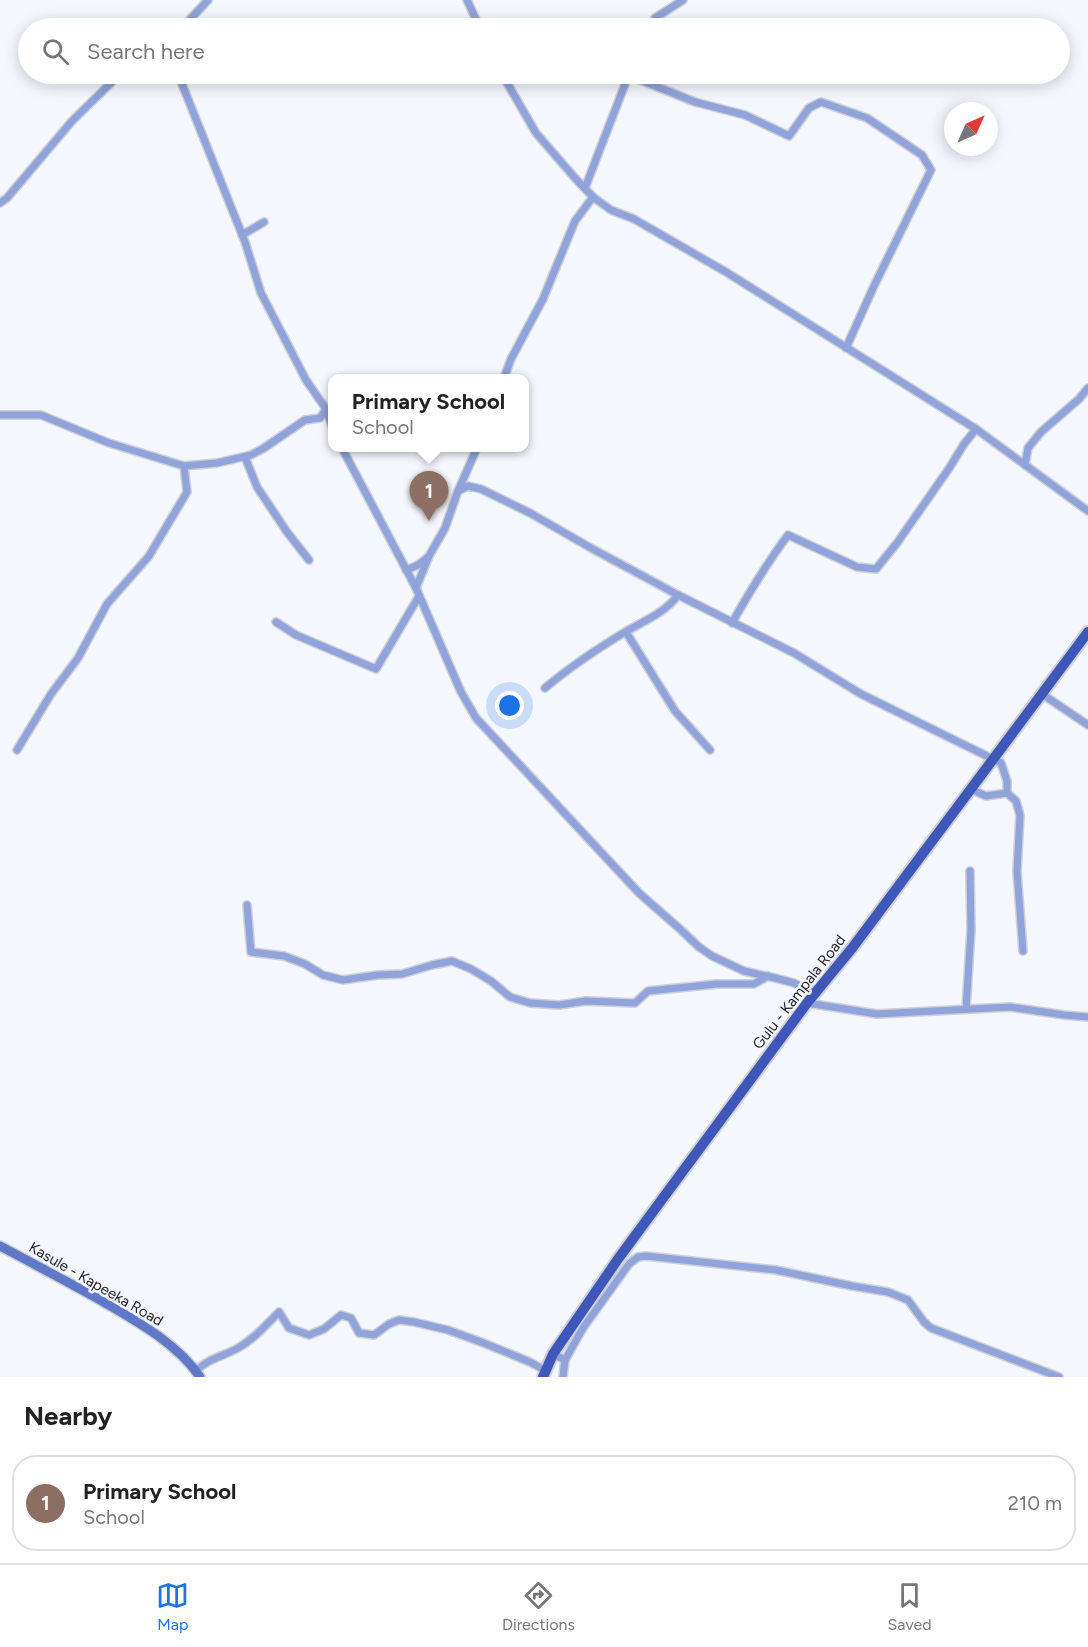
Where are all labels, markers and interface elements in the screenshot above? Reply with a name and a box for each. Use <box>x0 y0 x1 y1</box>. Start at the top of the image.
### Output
search box <box>18 18 1070 84</box>
icon: search <box>39 35 72 68</box>
text: Search here <box>87 38 205 65</box>
north arrow <box>944 102 998 156</box>
popup <box>328 374 529 452</box>
text: Primary School <box>352 388 505 415</box>
text: School <box>352 415 414 439</box>
pin: 1 <box>410 472 448 521</box>
your location <box>495 691 524 720</box>
street label: Gulu - Kampala Road <box>749 931 849 1053</box>
street label: Kasule - Kapeeka Road <box>26 1238 166 1330</box>
text: Nearby <box>24 1400 112 1432</box>
text: Primary School <box>83 1478 236 1505</box>
text: 1 <box>41 1491 50 1515</box>
text: 210 m <box>1008 1491 1062 1515</box>
text: School <box>83 1505 145 1529</box>
tab: Map <box>156 1579 189 1634</box>
tab: Directions <box>502 1579 575 1634</box>
tab: Saved <box>888 1579 932 1634</box>

